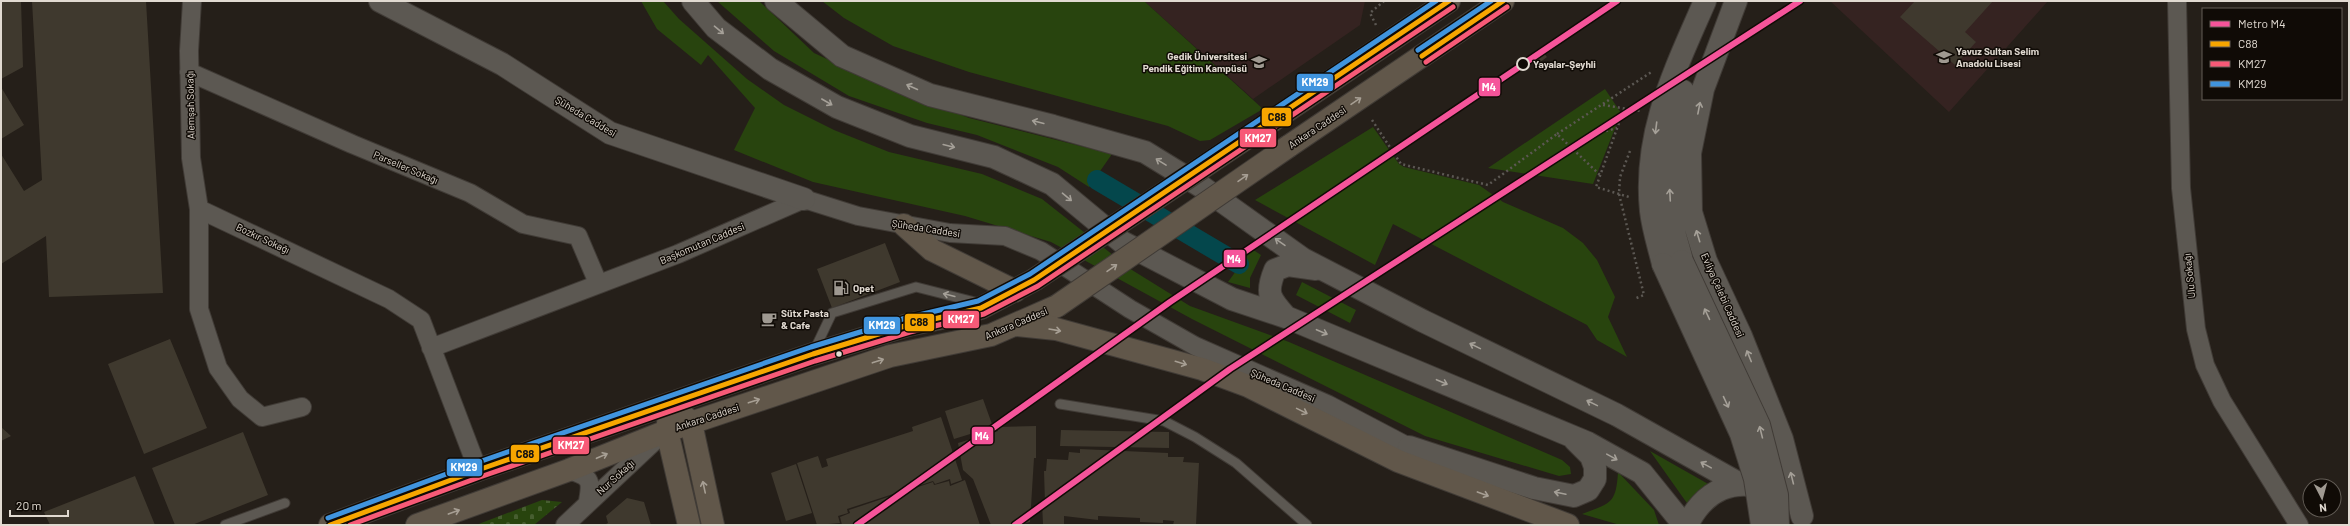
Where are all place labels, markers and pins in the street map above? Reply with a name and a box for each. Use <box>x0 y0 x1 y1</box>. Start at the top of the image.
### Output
place label: Yavuz Sultan Selim Anadolu Lisesi <box>1956 45 2039 69</box>
school or university icon: Yavuz Sultan Selim Anadolu Lisesi <box>1935 48 1953 66</box>
place label: Gedik Üniversitesi Pendik Eğitim Kampüsü <box>1143 50 1247 74</box>
school or university icon: Gedik Üniversitesi Pendik Eğitim Kampüsü <box>1250 53 1268 71</box>
marker: Yayalar-Şeyhli <box>1516 57 1530 71</box>
place label: Yayalar-Şeyhli <box>1533 58 1596 70</box>
fuel station icon: Opet <box>832 279 850 297</box>
place label: Opet <box>853 282 874 294</box>
place label: Sütx Pasta & Cafe <box>781 307 829 331</box>
cafe icon: Sütx Pasta & Cafe <box>760 310 778 328</box>
unlabelled marker <box>834 349 844 359</box>

